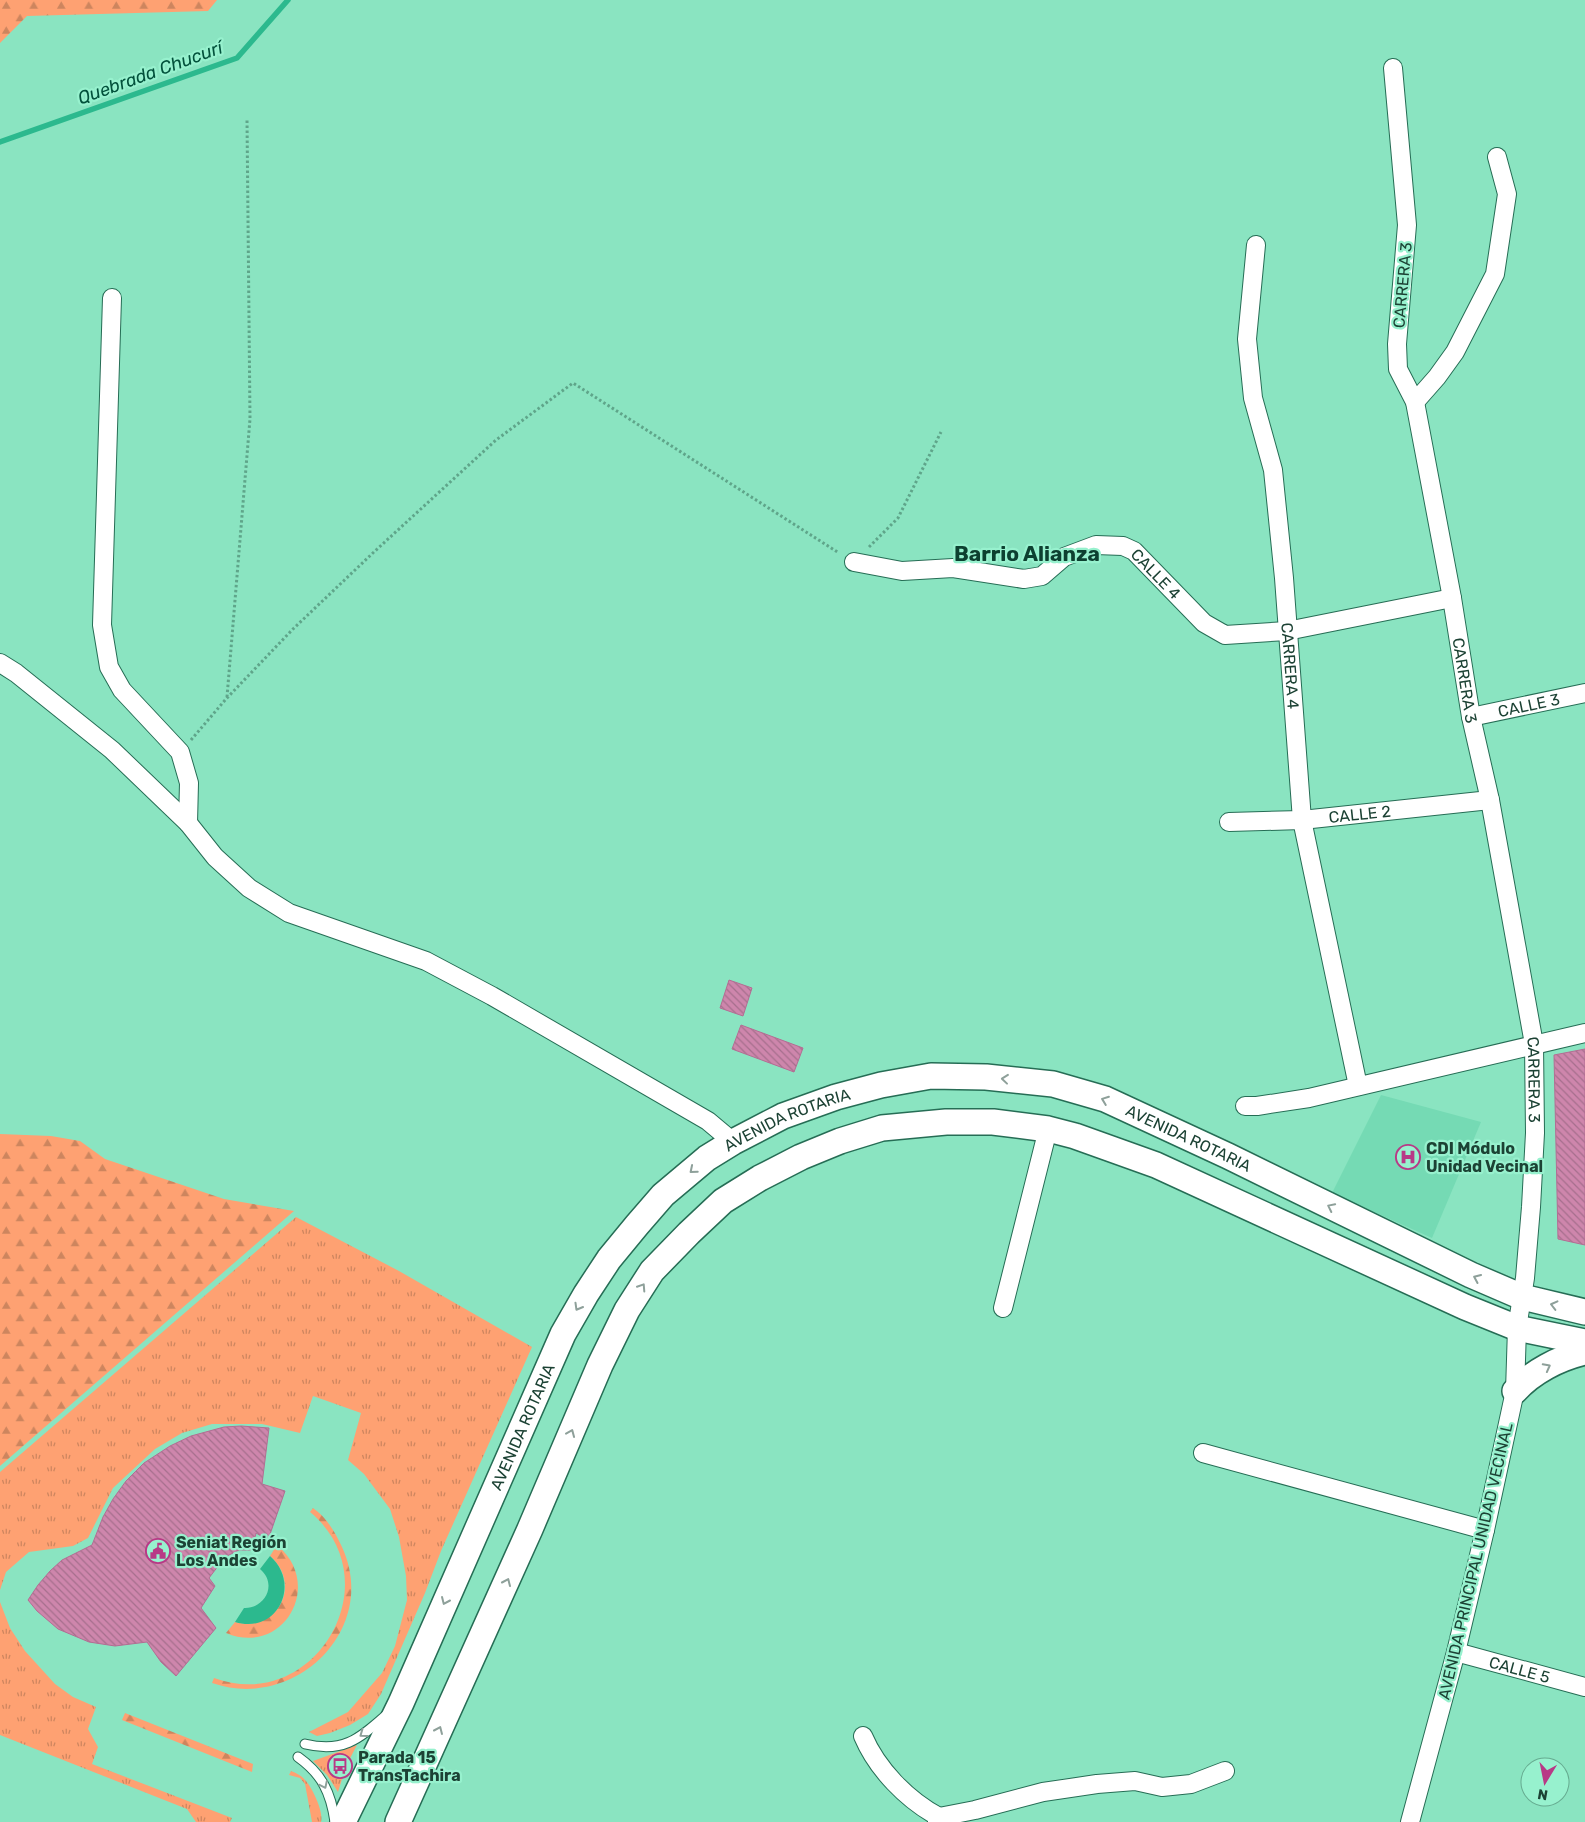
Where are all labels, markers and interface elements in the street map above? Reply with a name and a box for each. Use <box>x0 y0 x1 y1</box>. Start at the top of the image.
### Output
water label: Quebrada Chucurí <box>74 36 228 109</box>
street label: CARRERA 3 <box>1389 241 1416 329</box>
district label: Barrio Alianza <box>954 541 1100 566</box>
street label: CALLE 4 <box>1127 545 1184 603</box>
street label: CARRERA 4 <box>1277 622 1303 710</box>
street label: CARRERA 3 <box>1448 636 1481 725</box>
street label: CALLE 3 <box>1496 690 1561 721</box>
street label: CALLE 2 <box>1328 802 1392 827</box>
street label: CARRERA 3 <box>1523 1035 1544 1123</box>
one-way arrow <box>1001 1074 1009 1085</box>
street label: AVENIDA ROTARIA <box>720 1085 853 1155</box>
one-way arrow <box>1101 1096 1110 1106</box>
street label: AVENIDA ROTARIA <box>1123 1101 1255 1176</box>
place label: CDI Módulo Unidad Vecinal <box>1426 1139 1543 1176</box>
hospital icon: CDI Módulo Unidad Vecinal <box>1395 1144 1421 1170</box>
one-way arrow <box>689 1164 698 1173</box>
one-way arrow <box>1327 1203 1336 1213</box>
one-way arrow <box>1473 1273 1482 1284</box>
one-way arrow <box>636 1283 645 1292</box>
one-way arrow <box>1549 1300 1558 1311</box>
one-way arrow <box>574 1302 584 1311</box>
street label: AVENIDA ROTARIA <box>487 1361 559 1493</box>
one-way arrow <box>1542 1363 1551 1373</box>
street label: AVENIDA PRINCIPAL UNIDAD VECINAL <box>1434 1421 1517 1701</box>
one-way arrow <box>565 1429 576 1438</box>
place label: Seniat Región Los Andes <box>176 1533 286 1570</box>
public building icon: Seniat Región Los Andes <box>145 1538 171 1564</box>
one-way arrow <box>500 1578 511 1587</box>
one-way arrow <box>441 1596 452 1605</box>
street label: CALLE 5 <box>1487 1652 1552 1687</box>
one-way arrow <box>433 1726 444 1735</box>
one-way arrow <box>359 1728 369 1737</box>
place label: Parada 15 TransTachira <box>358 1748 461 1785</box>
bus stop icon: Parada 15 TransTachira <box>327 1753 353 1779</box>
north arrow <box>1520 1757 1570 1807</box>
one-way arrow <box>317 1780 327 1789</box>
text: N <box>1536 1785 1549 1804</box>

